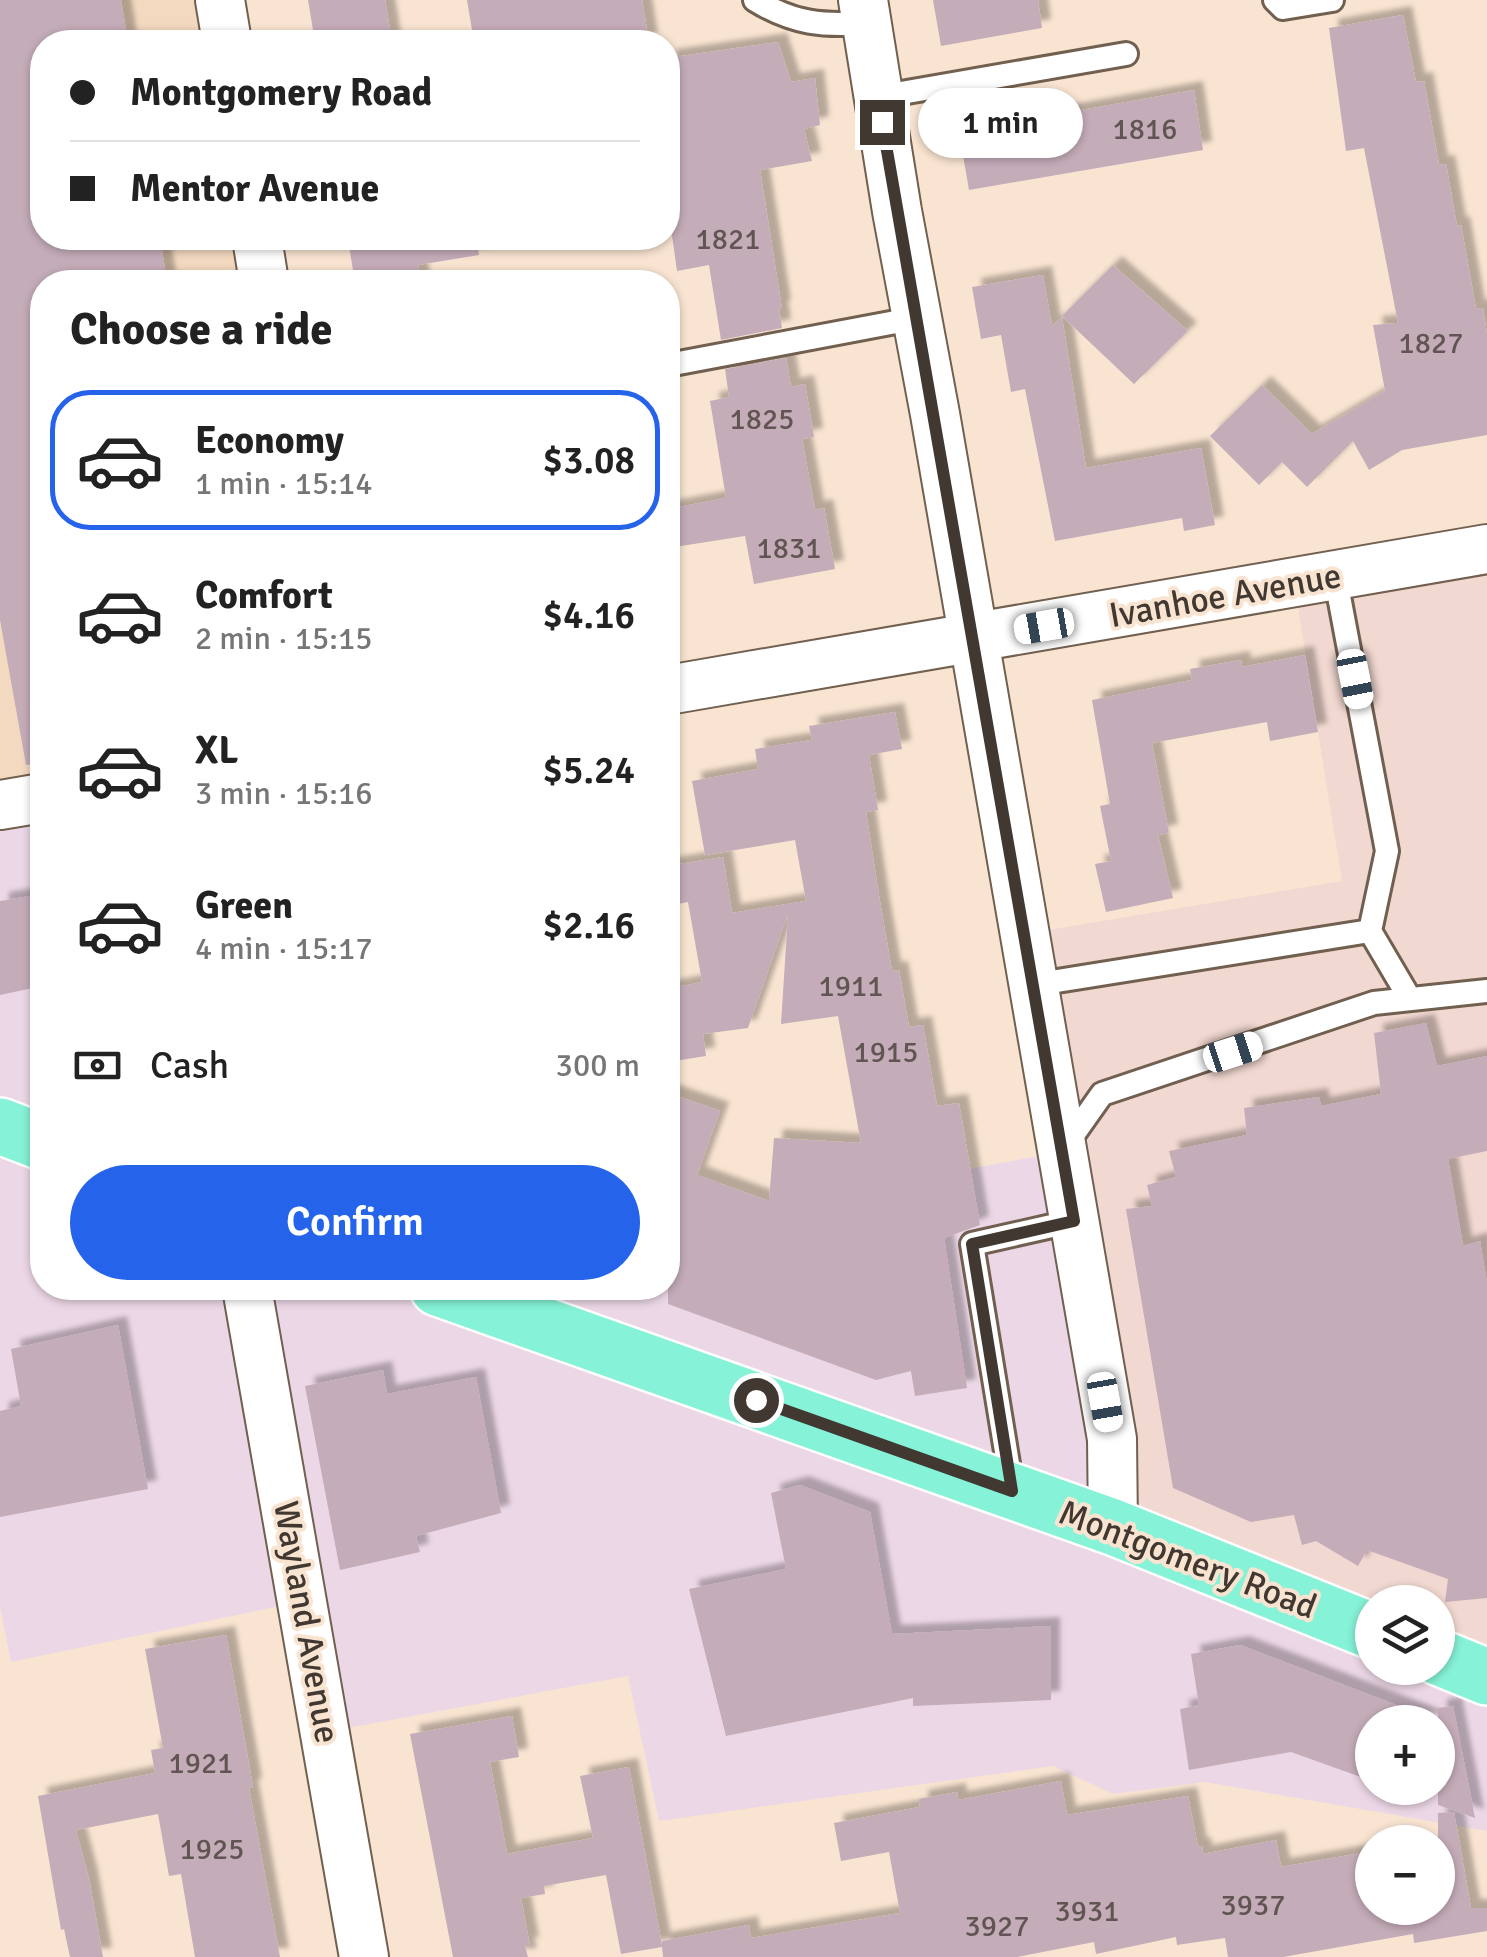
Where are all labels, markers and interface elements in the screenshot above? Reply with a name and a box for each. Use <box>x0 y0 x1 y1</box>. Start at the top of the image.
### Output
text: Montgomery Road <box>130 69 432 116</box>
callout: 1 min <box>917 87 1082 157</box>
route end <box>860 100 905 145</box>
text: 1 min <box>962 103 1039 142</box>
house number: 1816 <box>1113 111 1177 148</box>
text: Mentor Avenue <box>130 165 379 212</box>
house number: 1821 <box>696 221 760 258</box>
text: Choose a ride <box>70 302 333 357</box>
house number: 1827 <box>1399 325 1463 362</box>
house number: 1825 <box>730 401 794 438</box>
icon: car <box>75 415 165 505</box>
text: Economy <box>195 417 344 464</box>
text: $3.08 <box>542 437 635 484</box>
text: 1 min · 15:14 <box>195 464 373 503</box>
house number: 1831 <box>757 530 821 567</box>
street label: Ivanhoe Avenue <box>1106 554 1345 637</box>
icon: car <box>75 570 165 660</box>
text: Comfort <box>195 572 333 619</box>
text: $4.16 <box>542 592 635 639</box>
car <box>1012 606 1076 646</box>
text: 2 min · 15:15 <box>195 619 373 658</box>
car <box>1335 647 1375 711</box>
icon: car <box>75 725 165 815</box>
text: XL <box>195 727 238 774</box>
text: $5.24 <box>542 747 635 794</box>
text: 3 min · 15:16 <box>195 774 373 813</box>
icon: car <box>75 880 165 970</box>
text: Green <box>195 882 293 929</box>
text: $2.16 <box>542 902 635 949</box>
text: 4 min · 15:17 <box>195 929 373 968</box>
house number: 1911 <box>819 968 883 1005</box>
car <box>1200 1028 1266 1076</box>
house number: 1915 <box>854 1034 918 1071</box>
icon: cash <box>70 1038 125 1093</box>
text: Cash <box>150 1042 229 1089</box>
text: 300 m <box>556 1046 640 1085</box>
button: Confirm <box>70 1165 640 1280</box>
car <box>1085 1370 1125 1434</box>
route start <box>734 1378 779 1423</box>
street label: Montgomery Road <box>1053 1491 1323 1628</box>
street label: Wayland Avenue <box>264 1498 349 1746</box>
map controls <box>1355 1585 1455 1925</box>
button: layers <box>1355 1585 1455 1685</box>
button: + <box>1355 1705 1455 1805</box>
house number: 1921 <box>169 1745 233 1782</box>
button: − <box>1355 1825 1455 1925</box>
house number: 1925 <box>180 1831 244 1868</box>
house number: 3937 <box>1221 1887 1285 1924</box>
house number: 3931 <box>1055 1893 1119 1930</box>
house number: 3927 <box>965 1908 1029 1945</box>

